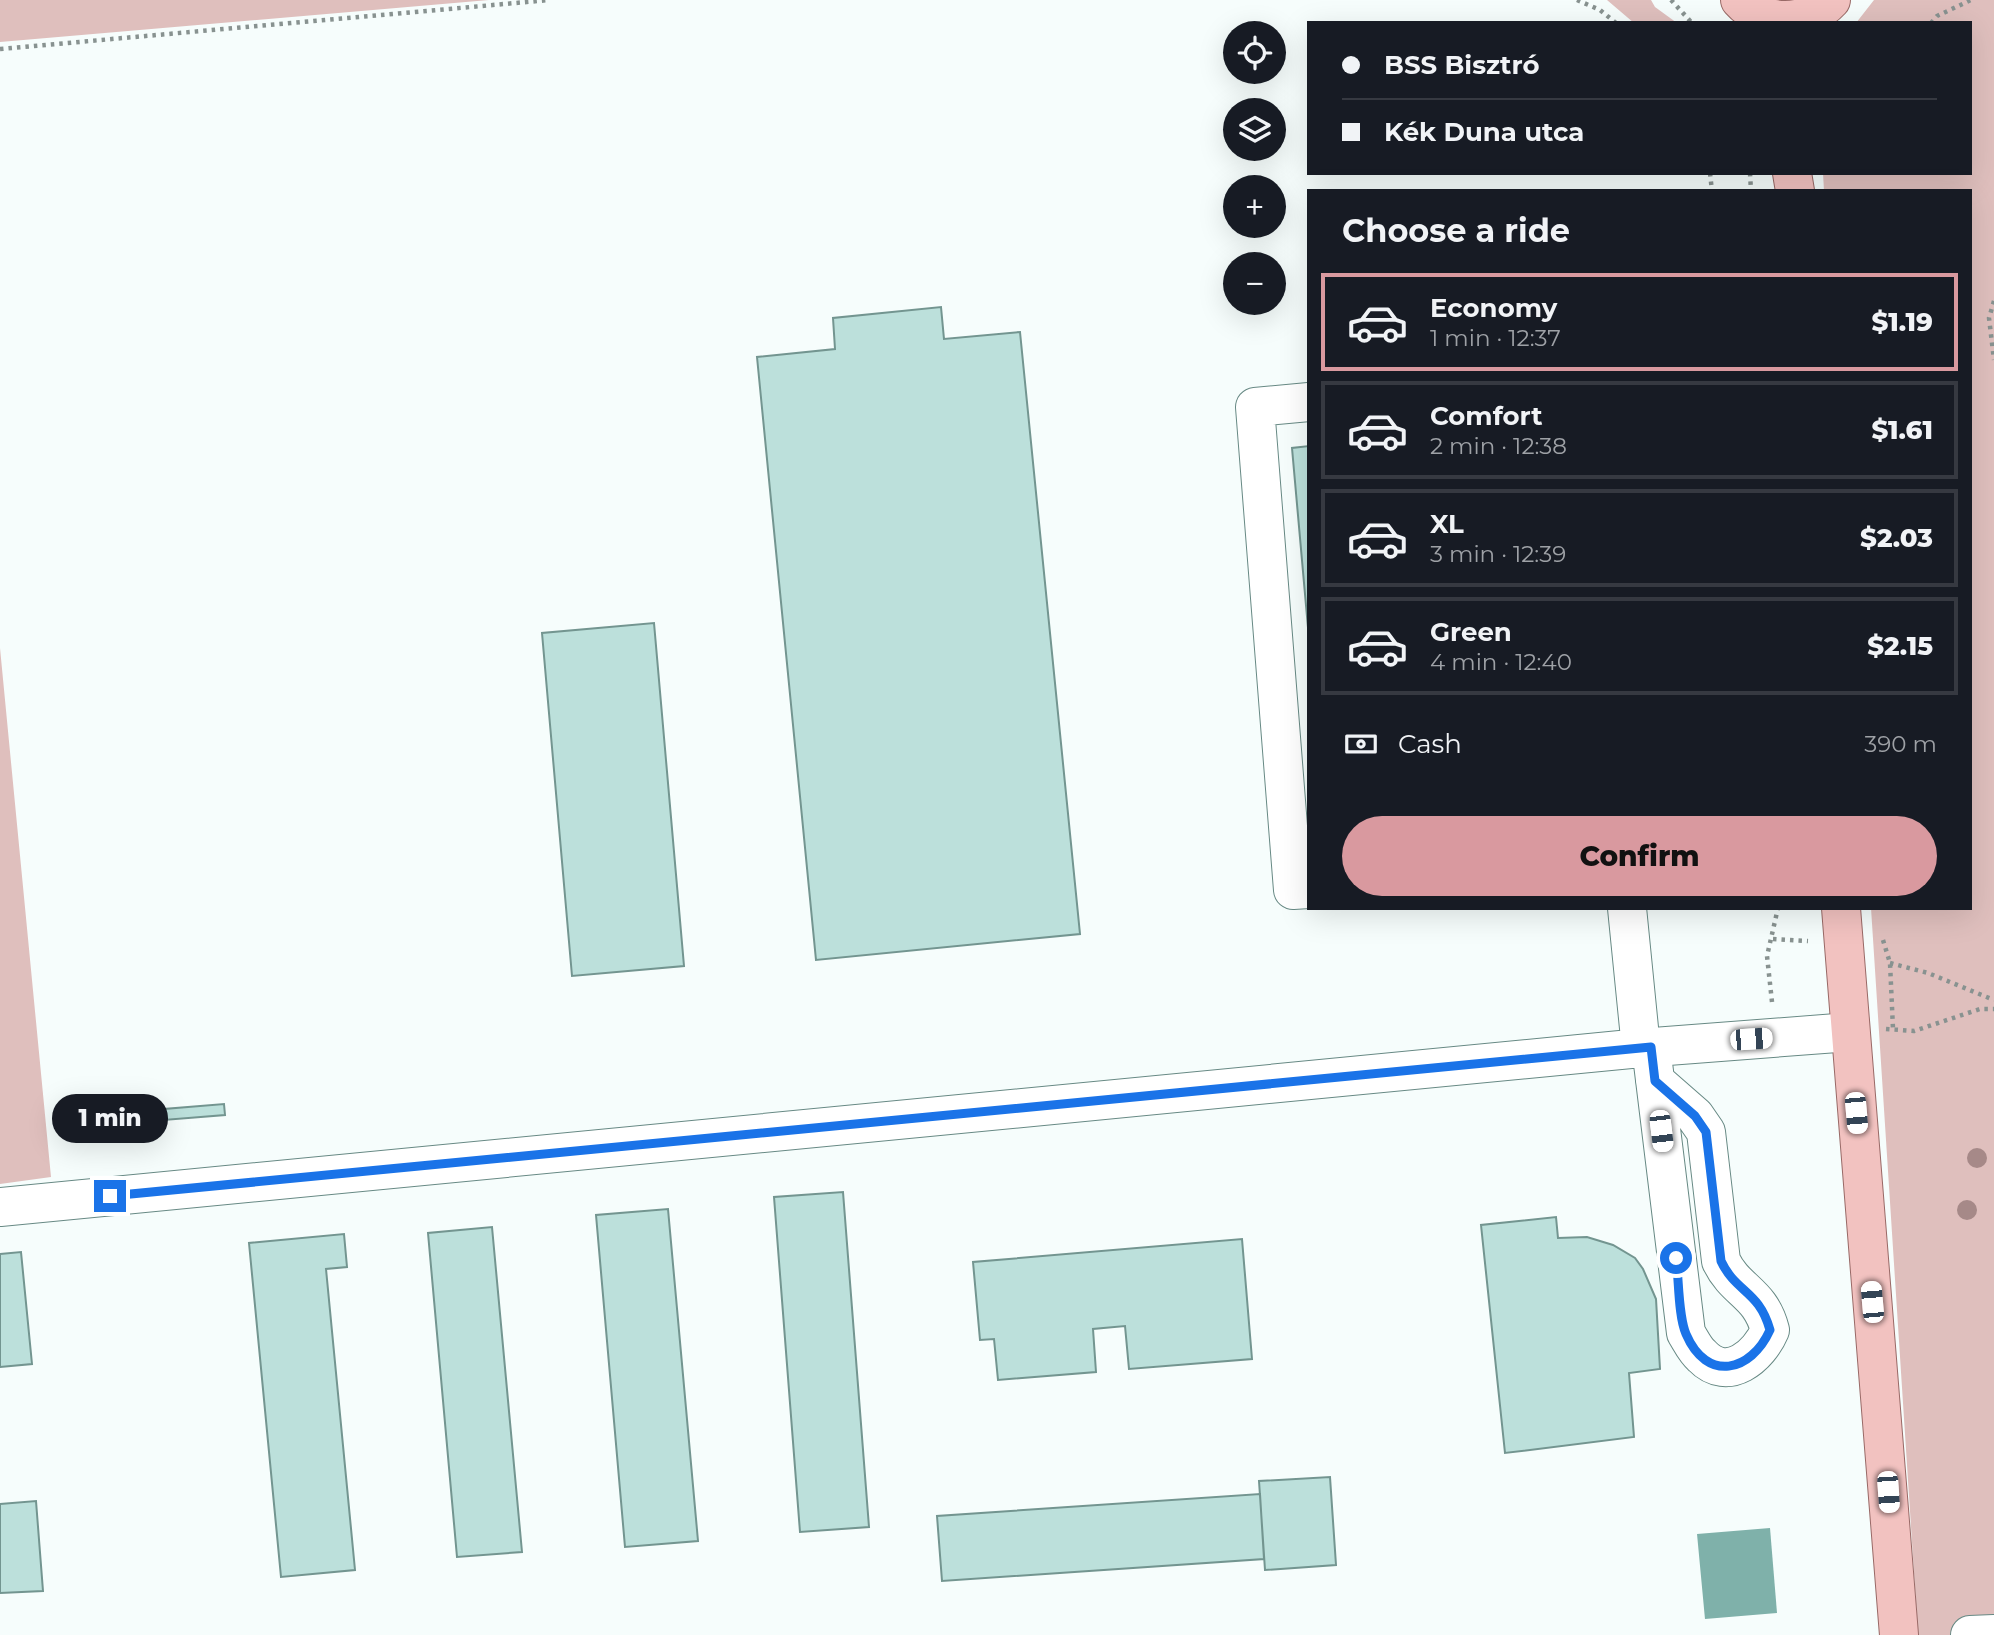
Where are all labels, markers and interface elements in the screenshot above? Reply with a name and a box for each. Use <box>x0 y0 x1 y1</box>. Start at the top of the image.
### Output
map controls <box>1223 21 1286 315</box>
button: locate <box>1223 21 1286 84</box>
text: BSS Bisztró <box>1384 49 1539 81</box>
button: layers <box>1223 98 1286 161</box>
text: Kék Duna utca <box>1384 116 1584 148</box>
button: + <box>1223 175 1286 238</box>
text: Choose a ride <box>1342 211 1570 250</box>
button: − <box>1223 252 1286 315</box>
icon: car <box>1346 291 1409 354</box>
text: Economy <box>1430 292 1557 324</box>
text: $1.19 <box>1872 306 1933 338</box>
text: 1 min · 12:37 <box>1430 324 1561 352</box>
icon: car <box>1346 399 1409 462</box>
text: Comfort <box>1430 400 1542 432</box>
text: $1.61 <box>1872 414 1933 446</box>
text: 2 min · 12:38 <box>1430 432 1567 460</box>
icon: car <box>1346 507 1409 570</box>
text: XL <box>1430 508 1464 540</box>
text: $2.03 <box>1860 522 1933 554</box>
text: 3 min · 12:39 <box>1430 540 1566 568</box>
icon: car <box>1346 615 1409 678</box>
text: Green <box>1430 616 1512 648</box>
text: $2.15 <box>1867 630 1933 662</box>
text: 4 min · 12:40 <box>1430 648 1572 676</box>
icon: cash <box>1342 725 1380 763</box>
text: Cash <box>1398 728 1462 760</box>
text: 390 m <box>1864 730 1937 758</box>
button: Confirm <box>1342 816 1937 896</box>
car <box>1730 1027 1773 1051</box>
car <box>1844 1091 1869 1135</box>
callout: 1 min <box>52 1094 168 1144</box>
text: 1 min <box>78 1104 142 1132</box>
car <box>1649 1109 1674 1153</box>
route end <box>94 1180 126 1212</box>
route start <box>1660 1242 1692 1274</box>
car <box>1860 1280 1885 1324</box>
car <box>1877 1470 1900 1514</box>

